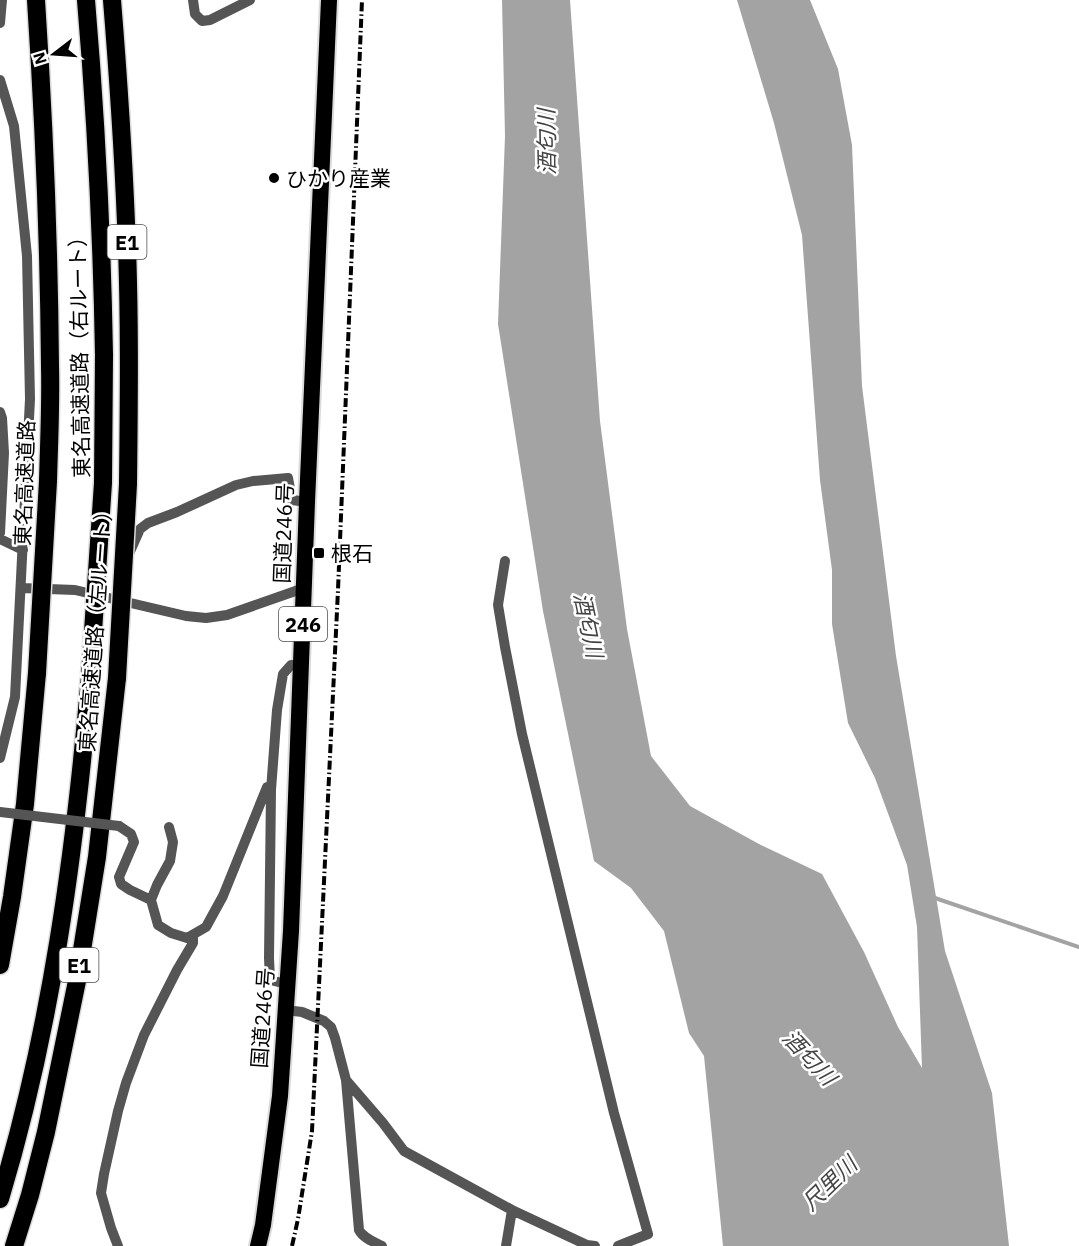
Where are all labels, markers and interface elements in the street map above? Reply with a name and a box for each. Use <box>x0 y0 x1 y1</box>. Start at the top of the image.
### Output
north arrow <box>24 24 84 84</box>
text: N <box>28 50 51 67</box>
water label: 酒匂川 <box>531 107 561 175</box>
place label: ひかり産業 <box>286 164 391 192</box>
marker: ひかり産業 <box>267 171 281 185</box>
road number: E1 <box>108 225 146 259</box>
street label: 東名高速道路（右ルート） <box>63 226 95 478</box>
street label: 東名高速道路 <box>8 420 40 546</box>
street label: 国道246号 <box>267 482 299 584</box>
street label: 東名高速道路（左ルート） <box>72 499 118 753</box>
place label: 根石 <box>331 539 373 567</box>
marker: 根石 <box>312 546 326 560</box>
water label: 酒匂川 <box>568 590 610 662</box>
road number: 246 <box>279 607 327 641</box>
road number: E1 <box>60 948 98 982</box>
street label: 国道246号 <box>245 967 279 1069</box>
water label: 酒匂川 <box>777 1023 844 1092</box>
water label: 尺里川 <box>795 1148 864 1216</box>

